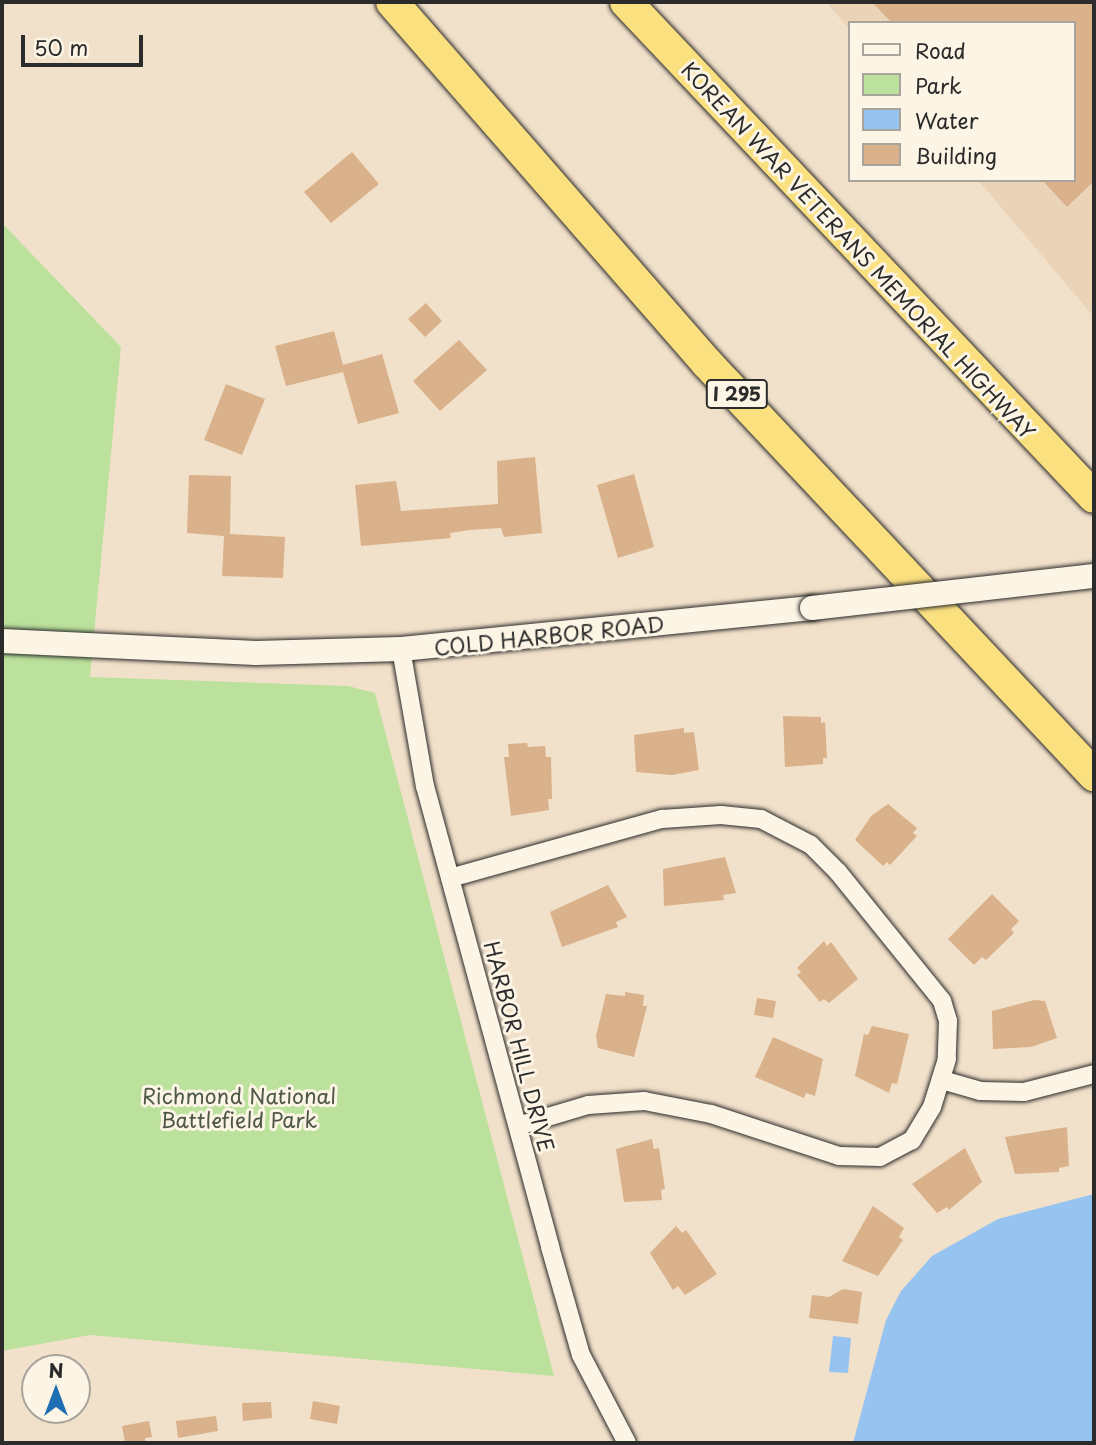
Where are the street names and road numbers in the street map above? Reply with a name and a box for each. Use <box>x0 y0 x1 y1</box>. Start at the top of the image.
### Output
street label: KOREAN WAR VETERANS MEMORIAL HIGHWAY <box>677 56 1041 444</box>
road number: I 295 <box>706 378 768 410</box>
street label: COLD HARBOR ROAD <box>432 610 666 660</box>
street label: HARBOR HILL DRIVE <box>480 937 560 1155</box>

